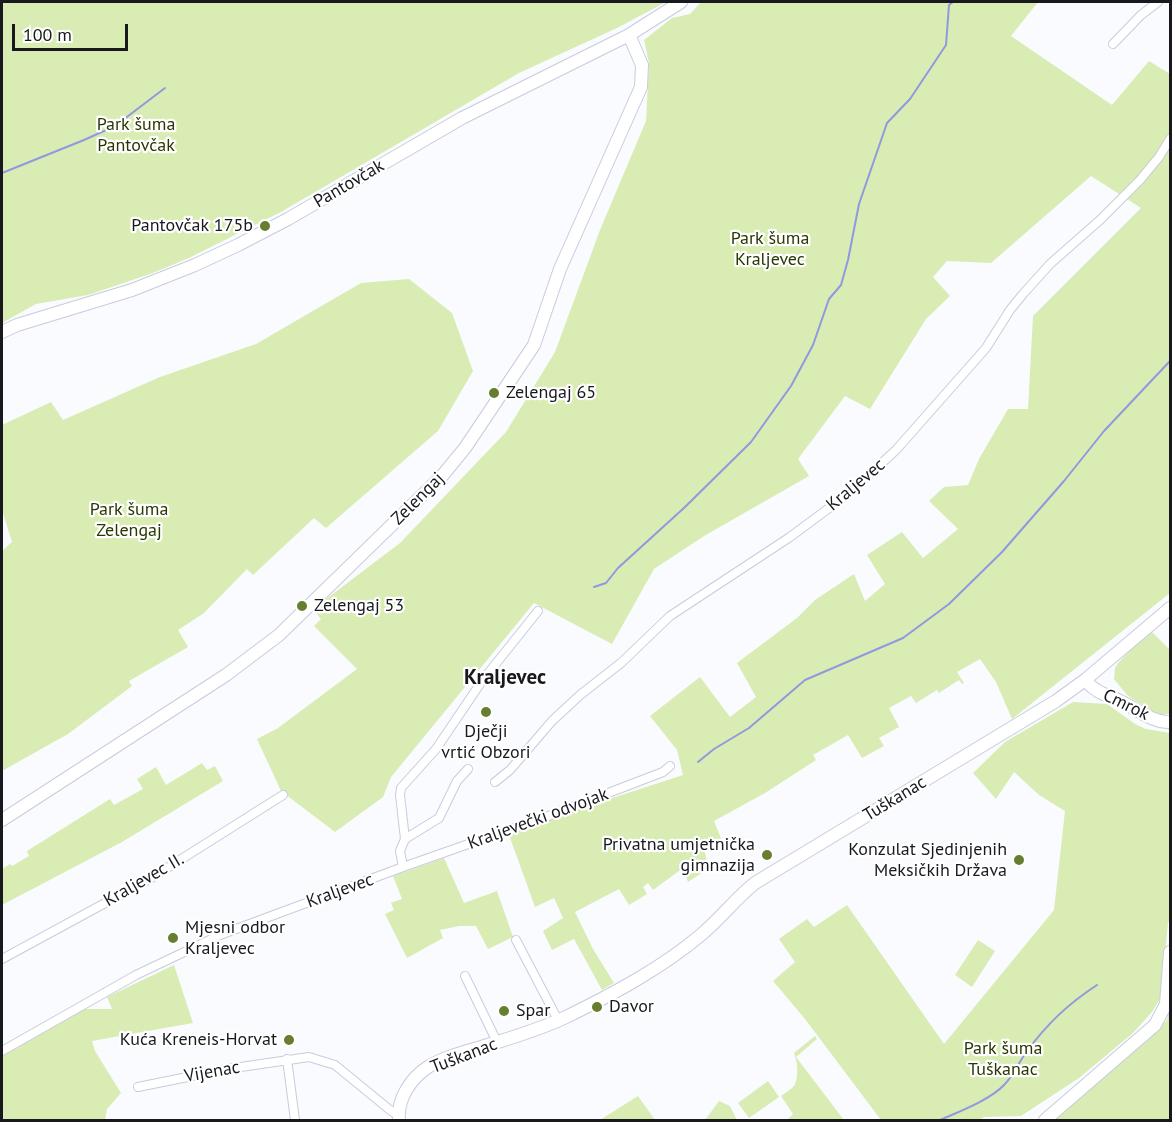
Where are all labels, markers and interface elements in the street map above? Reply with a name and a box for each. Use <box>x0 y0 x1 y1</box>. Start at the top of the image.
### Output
scale bar <box>15 12 130 50</box>
text: 100 m <box>23 23 72 46</box>
park label: Park šuma Pantovčak <box>97 114 175 156</box>
street label: Pantovčak <box>310 155 388 213</box>
place label: Pantovčak 175b <box>131 215 253 237</box>
marker: Pantovčak 175b <box>258 219 272 233</box>
park label: Park šuma Kraljevec <box>731 228 809 270</box>
place label: Zelengaj 65 <box>506 382 596 404</box>
marker: Zelengaj 65 <box>487 386 501 400</box>
street label: Kraljevec <box>822 454 890 516</box>
street label: Zelengaj <box>387 468 449 530</box>
park label: Park šuma Zelengaj <box>90 499 168 542</box>
place label: Zelengaj 53 <box>314 595 404 617</box>
marker: Zelengaj 53 <box>295 599 309 613</box>
district label: Kraljevec <box>464 665 546 691</box>
street label: Cmrok <box>1099 685 1153 725</box>
marker: Dječji vrtić Obzori <box>479 705 493 719</box>
place label: Dječji vrtić Obzori <box>441 721 531 764</box>
street label: Tuškanac <box>860 772 930 826</box>
street label: Kraljevečki odvojak <box>465 784 611 854</box>
place label: Privatna umjetnička gimnazija <box>603 834 755 876</box>
place label: Konzulat Sjedinjenih Meksičkih Država <box>848 839 1007 882</box>
street label: Kraljevec II. <box>100 848 188 912</box>
marker: Privatna umjetnička gimnazija <box>760 848 774 862</box>
marker: Konzulat Sjedinjenih Meksičkih Država <box>1012 853 1026 867</box>
street label: Kraljevec <box>303 869 377 913</box>
place label: Mjesni odbor Kraljevec <box>185 917 285 960</box>
marker: Mjesni odbor Kraljevec <box>166 931 180 945</box>
place label: Davor <box>609 996 654 1018</box>
place label: Spar <box>516 1000 550 1022</box>
marker: Davor <box>590 1000 604 1014</box>
marker: Spar <box>497 1004 511 1018</box>
place label: Kuća Kreneis-Horvat <box>120 1029 277 1051</box>
marker: Kuća Kreneis-Horvat <box>282 1033 296 1047</box>
street label: Tuškanac <box>428 1033 500 1079</box>
park label: Park šuma Tuškanac <box>964 1038 1042 1080</box>
street label: Vijenac <box>183 1057 241 1087</box>

